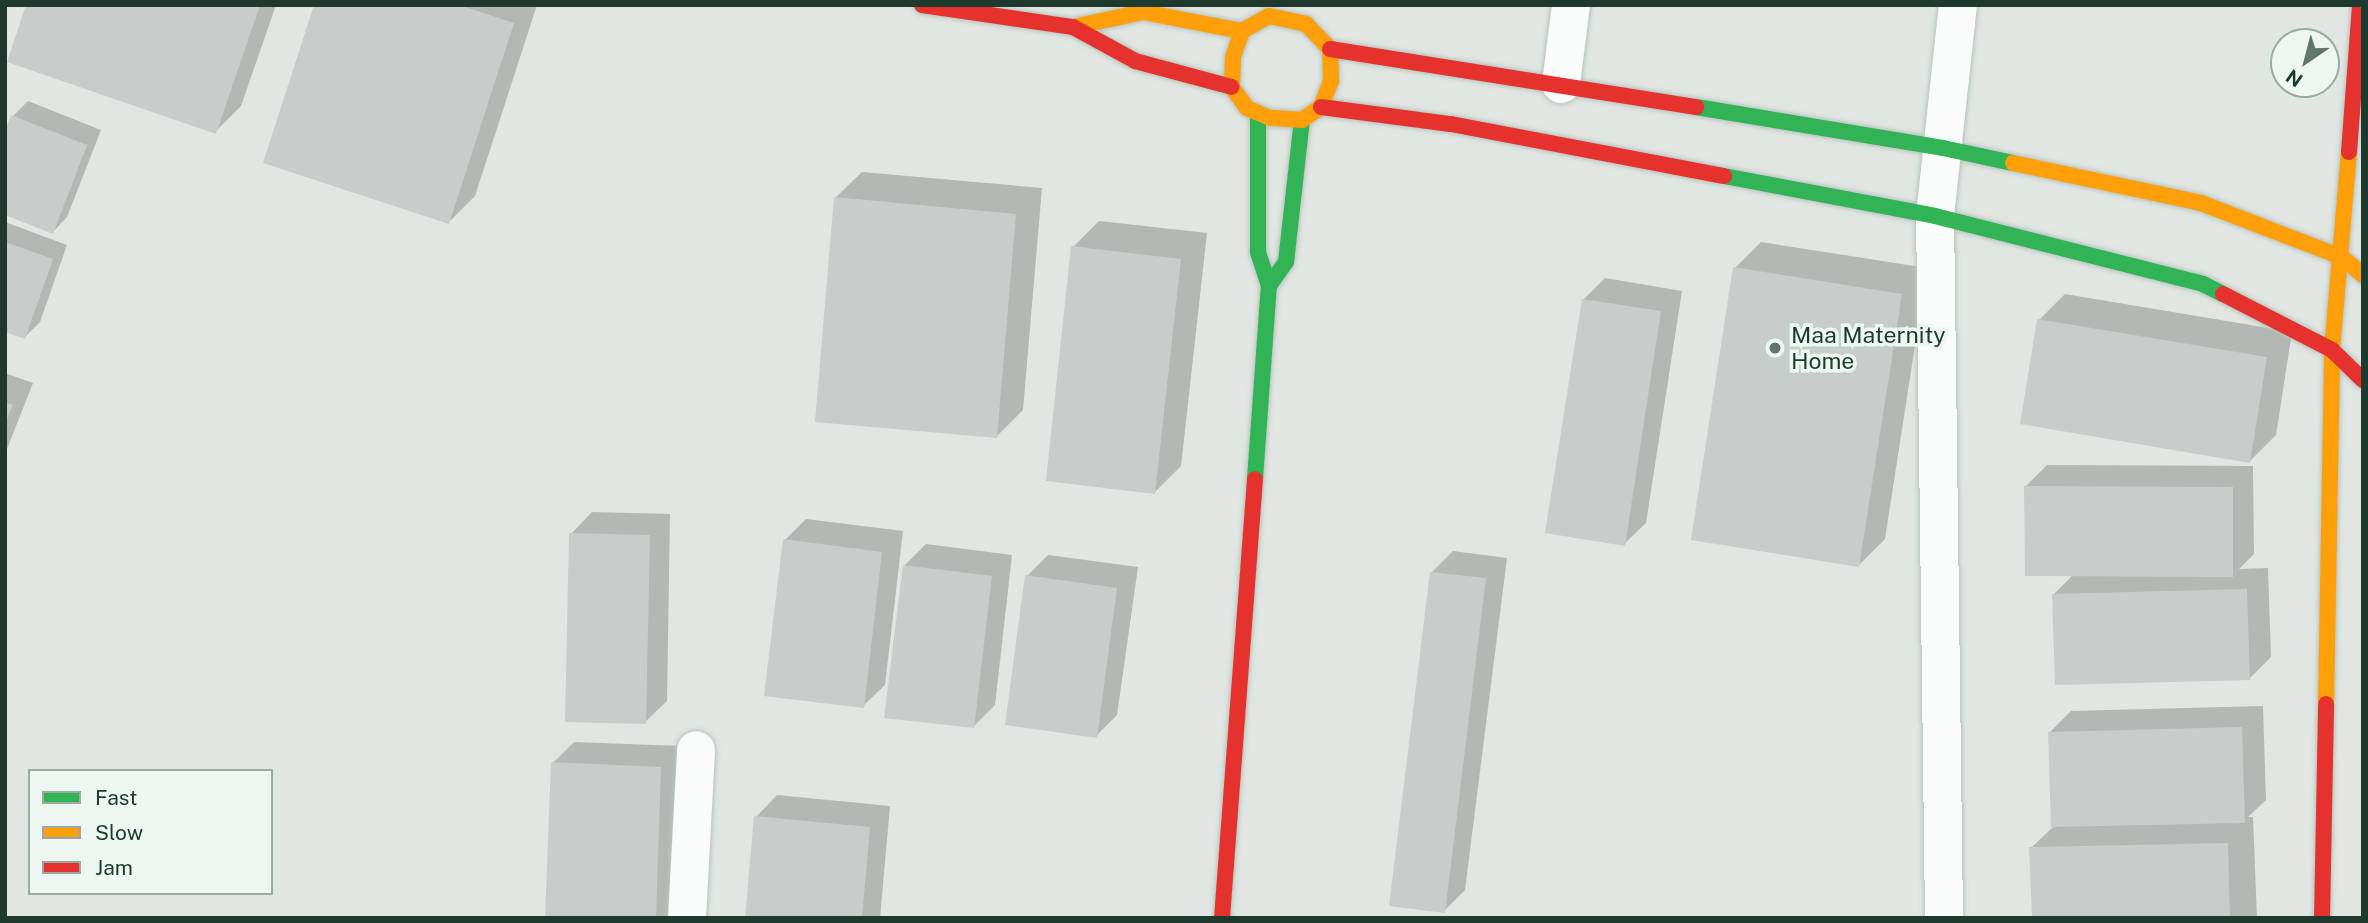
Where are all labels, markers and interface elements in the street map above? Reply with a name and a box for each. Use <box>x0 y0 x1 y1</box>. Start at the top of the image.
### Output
north arrow <box>2270 28 2340 98</box>
text: N <box>2282 65 2307 92</box>
place label: Maa Maternity Home <box>1791 321 1946 375</box>
marker: Maa Maternity Home <box>1765 338 1785 358</box>
legend <box>28 769 273 895</box>
text: Fast <box>95 785 137 810</box>
text: Slow <box>95 820 143 845</box>
text: Jam <box>95 855 133 880</box>

